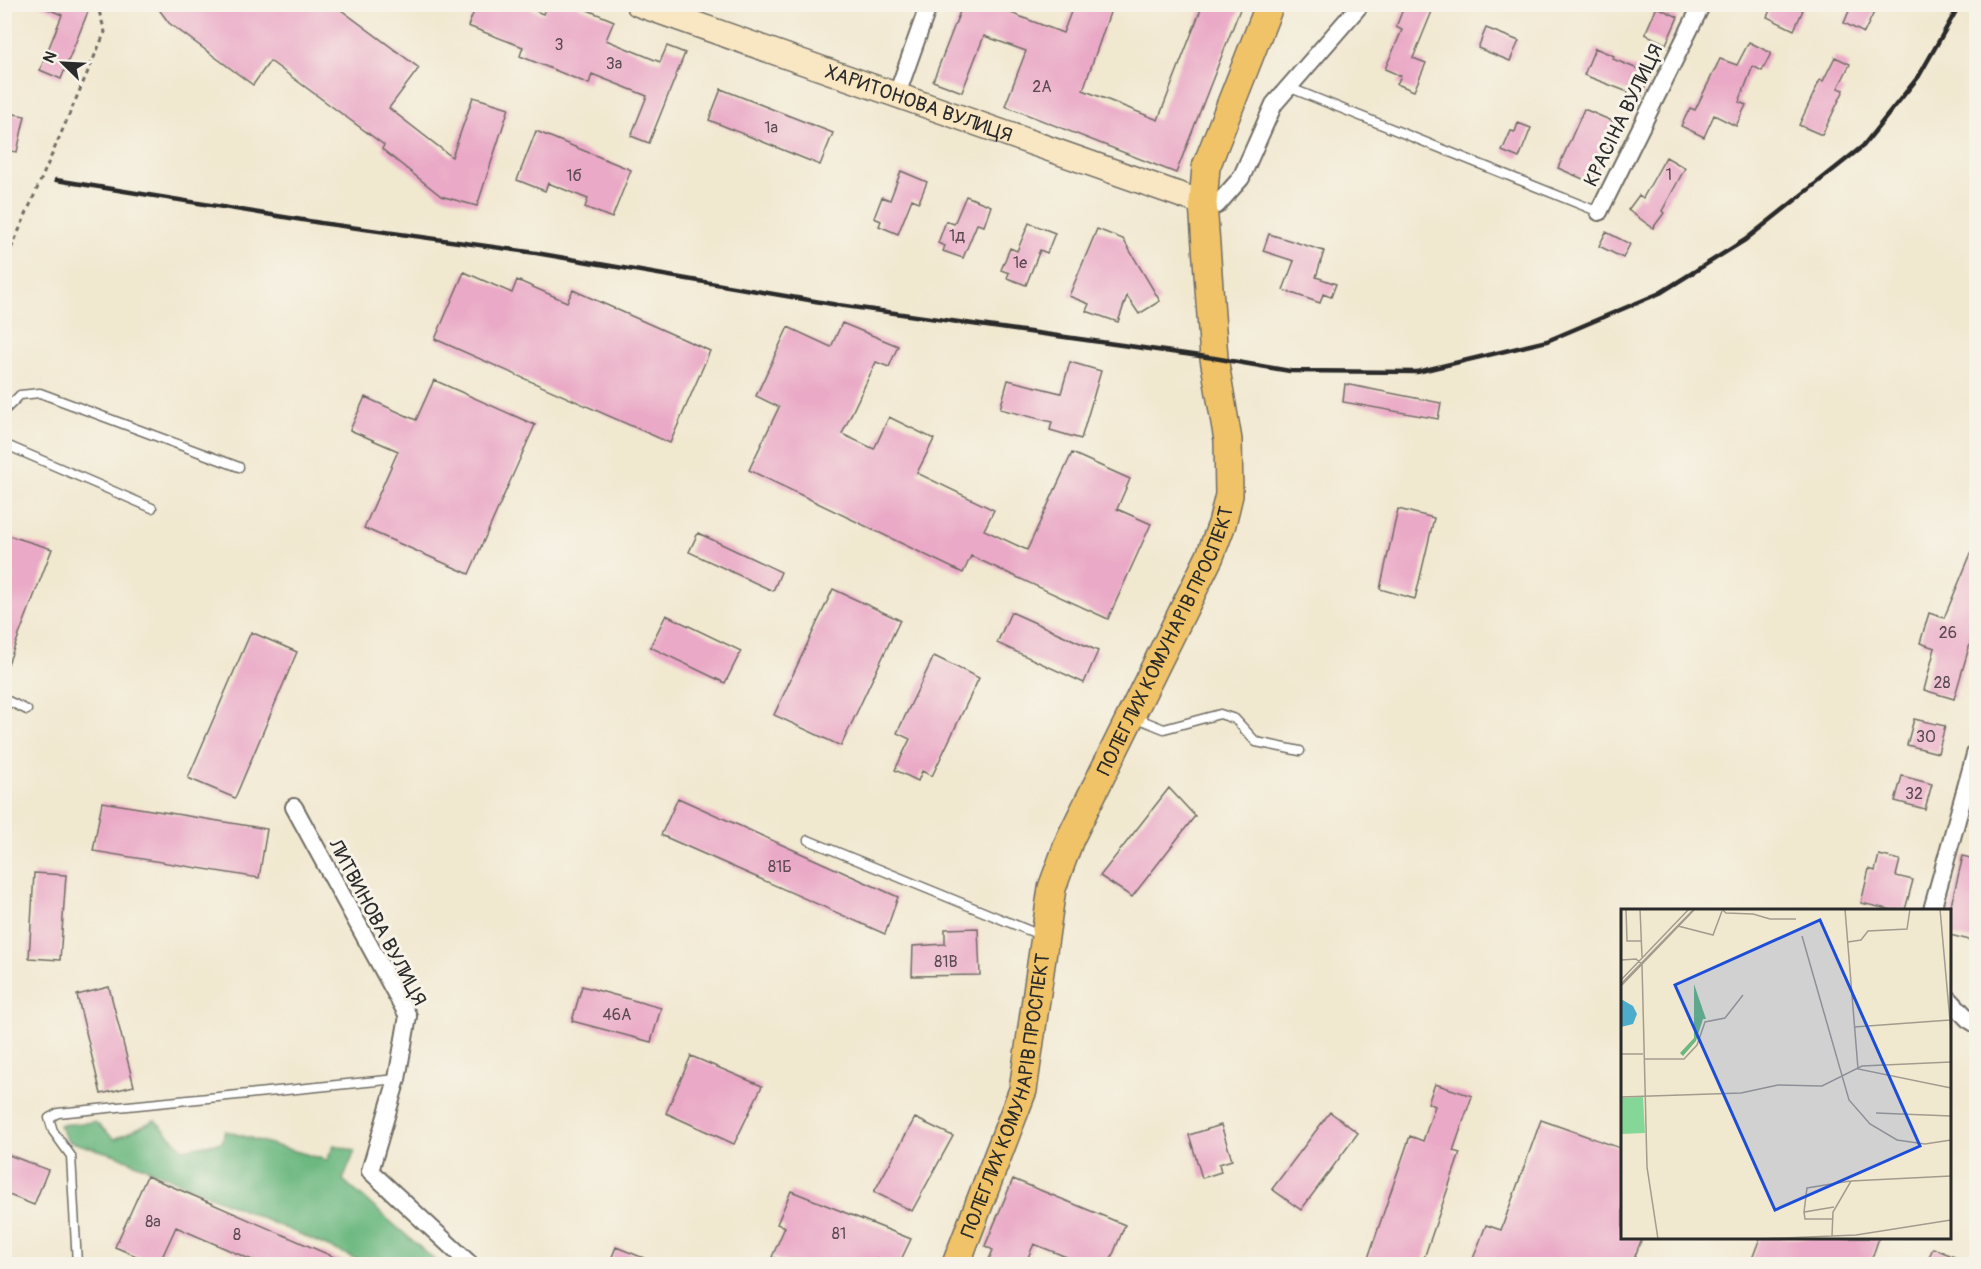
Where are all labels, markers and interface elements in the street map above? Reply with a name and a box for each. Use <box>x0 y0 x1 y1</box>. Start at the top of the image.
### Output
north arrow <box>33 33 93 93</box>
house number: 3 <box>555 35 564 55</box>
street label: КРАСІНА ВУЛИЦЯ <box>1578 40 1669 191</box>
text: N <box>39 48 62 66</box>
house number: 3а <box>606 54 622 74</box>
street label: ХАРИТОНОВА ВУЛИЦЯ <box>822 59 1016 148</box>
house number: 2А <box>1032 77 1052 97</box>
house number: 1а <box>764 118 778 138</box>
house number: 1 <box>1666 165 1672 185</box>
house number: 1б <box>566 166 582 186</box>
house number: 1д <box>949 226 965 246</box>
house number: 1е <box>1013 253 1027 273</box>
street label: ПОЛЕГЛИХ КОМУНАРІВ ПРОСПЕКТ <box>1091 504 1239 780</box>
house number: 26 <box>1939 623 1957 643</box>
house number: 28 <box>1933 673 1951 693</box>
house number: 30 <box>1916 727 1936 747</box>
house number: 32 <box>1905 784 1923 804</box>
street label: ЛИТВИНОВА ВУЛИЦЯ <box>323 834 432 1010</box>
house number: 81Б <box>768 857 792 877</box>
inset map <box>1621 909 1951 1239</box>
street label: ПОЛЕГЛИХ КОМУНАРІВ ПРОСПЕКТ <box>955 951 1056 1241</box>
house number: 81В <box>934 952 958 972</box>
house number: 46А <box>603 1005 631 1025</box>
house number: 8а <box>145 1212 161 1232</box>
house number: 81 <box>832 1224 846 1244</box>
house number: 8 <box>233 1225 241 1245</box>

